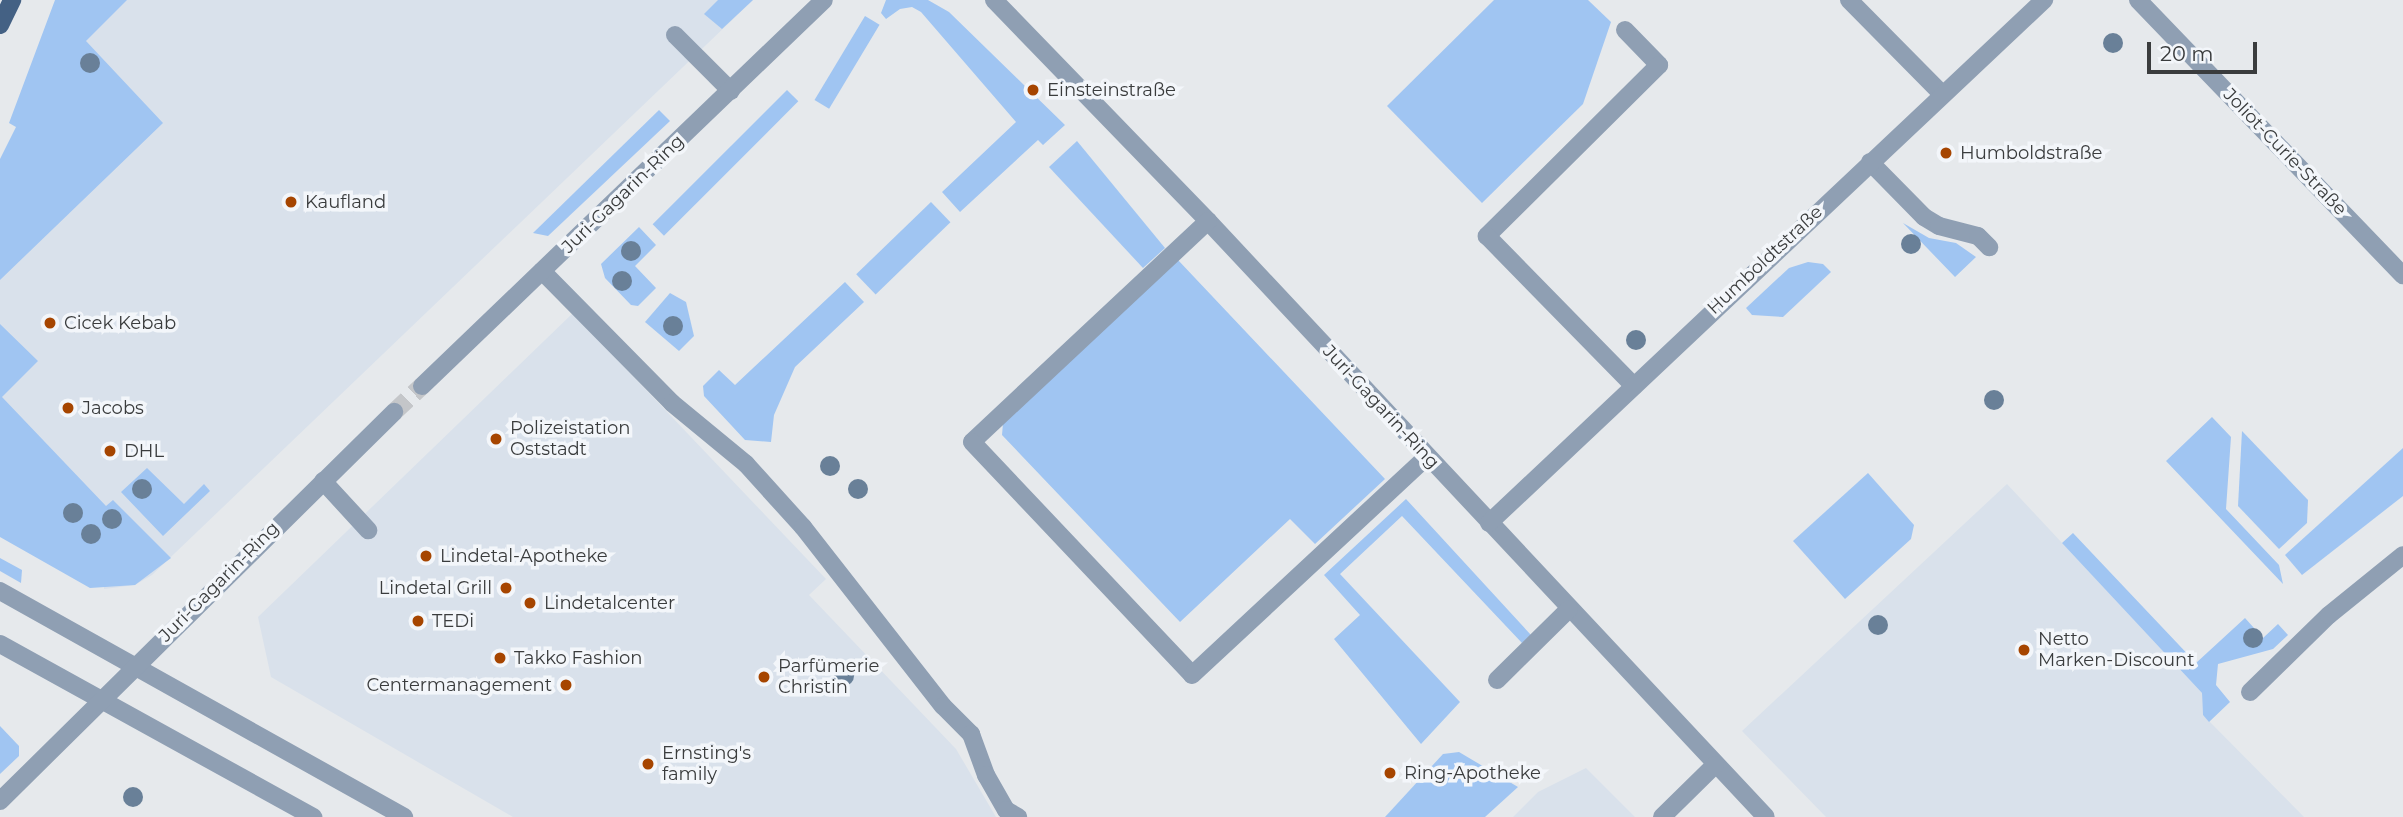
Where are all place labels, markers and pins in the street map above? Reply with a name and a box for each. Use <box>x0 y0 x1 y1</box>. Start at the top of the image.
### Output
place label: Einsteinstraße <box>1047 79 1176 101</box>
marker: Einsteinstraße <box>1025 82 1041 98</box>
place label: Humboldstraße <box>1960 142 2102 164</box>
marker: Humboldstraße <box>1938 145 1954 161</box>
place label: Kaufland <box>305 191 386 213</box>
marker: Kaufland <box>283 194 299 210</box>
place label: Cicek Kebab <box>64 312 176 334</box>
marker: Cicek Kebab <box>42 315 58 331</box>
place label: Jacobs <box>82 397 144 419</box>
marker: Jacobs <box>60 400 76 416</box>
place label: Polizeistation Oststadt <box>510 418 630 460</box>
marker: Polizeistation Oststadt <box>488 431 504 447</box>
place label: DHL <box>124 440 164 462</box>
marker: DHL <box>102 443 118 459</box>
place label: Lindetal-Apotheke <box>440 545 608 567</box>
marker: Lindetal-Apotheke <box>418 548 434 564</box>
place label: Lindetal Grill <box>379 577 492 599</box>
marker: Lindetal Grill <box>498 580 514 596</box>
place label: Lindetalcenter <box>544 592 675 614</box>
marker: Lindetalcenter <box>522 595 538 611</box>
place label: TEDi <box>432 610 474 632</box>
marker: TEDi <box>410 613 426 629</box>
place label: Netto Marken-Discount <box>2038 629 2195 672</box>
marker: Netto Marken-Discount <box>2016 642 2032 658</box>
place label: Takko Fashion <box>514 647 642 669</box>
marker: Takko Fashion <box>492 650 508 666</box>
place label: Parfümerie Christin <box>778 656 879 698</box>
marker: Parfümerie Christin <box>756 669 772 685</box>
place label: Centermanagement <box>367 674 552 696</box>
marker: Centermanagement <box>558 677 574 693</box>
place label: Ernsting's family <box>662 743 751 786</box>
marker: Ernsting's family <box>640 756 656 772</box>
place label: Ring-Apotheke <box>1404 762 1541 784</box>
marker: Ring-Apotheke <box>1382 765 1398 781</box>

